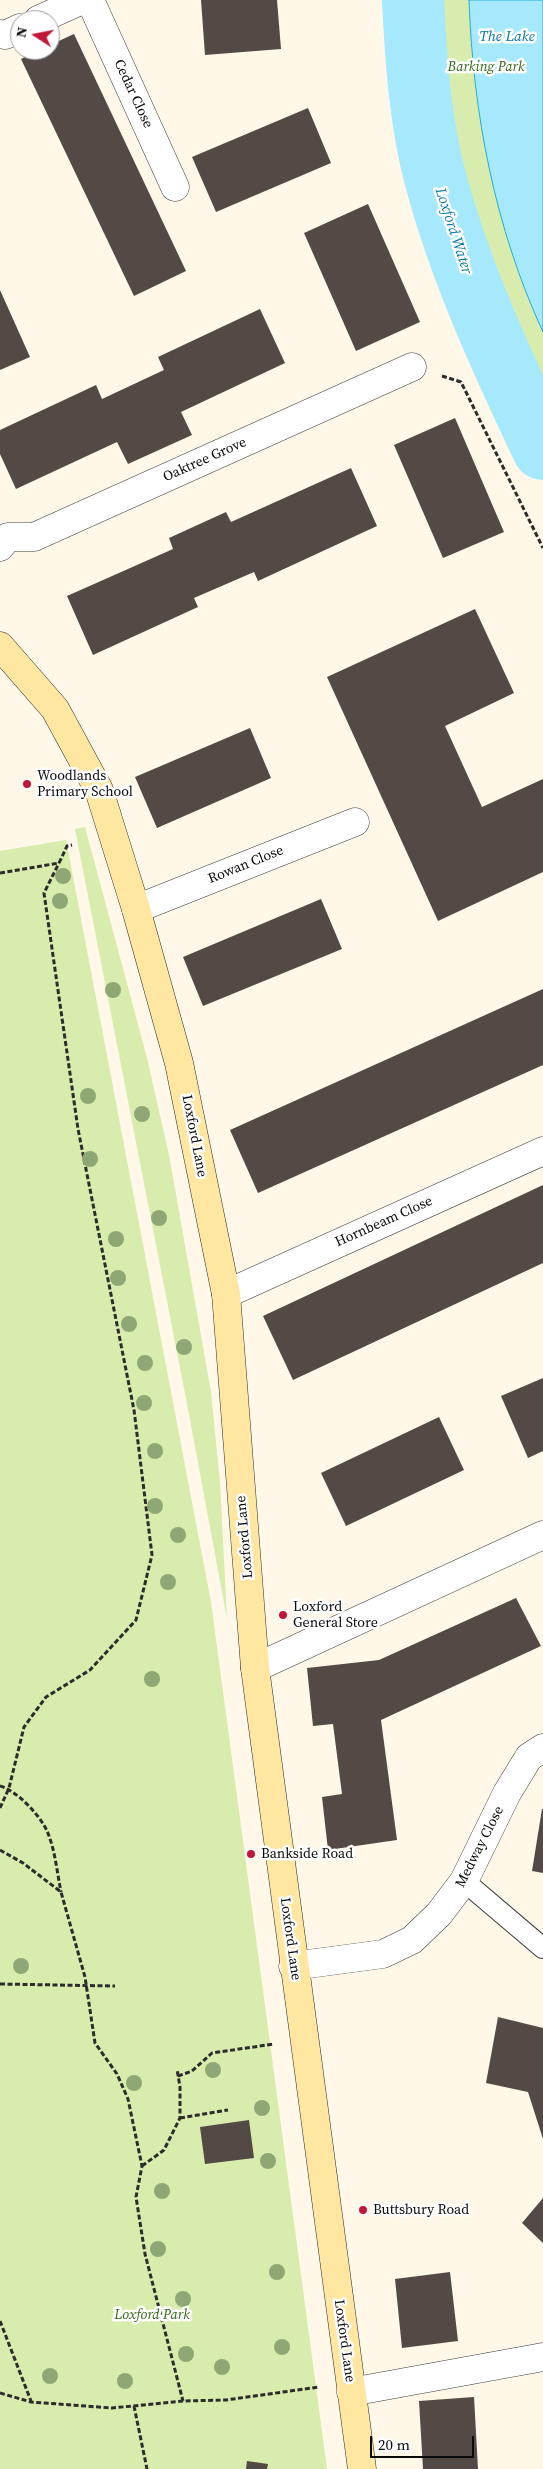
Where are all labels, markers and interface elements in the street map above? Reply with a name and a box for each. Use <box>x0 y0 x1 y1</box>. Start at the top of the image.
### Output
north arrow <box>10 10 60 60</box>
text: N <box>10 25 32 39</box>
water label: The Lake <box>479 28 535 46</box>
street label: Cedar Close <box>110 57 156 131</box>
park label: Barking Park <box>447 59 525 75</box>
water label: Loxford Water <box>431 186 475 276</box>
street label: Oaktree Grove <box>161 434 249 486</box>
place label: Woodlands Primary School <box>37 768 133 800</box>
marker: Woodlands Primary School <box>21 778 33 790</box>
street label: Rowan Close <box>206 842 286 888</box>
street label: Loxford Lane <box>178 1093 210 1179</box>
street label: Hornbeam Close <box>333 1193 435 1251</box>
street label: Loxford Lane <box>233 1495 257 1579</box>
place label: Loxford General Store <box>293 1599 378 1631</box>
marker: Loxford General Store <box>277 1609 289 1621</box>
street label: Medway Close <box>452 1804 508 1890</box>
place label: Bankside Road <box>261 1846 353 1862</box>
marker: Bankside Road <box>245 1848 257 1860</box>
street label: Loxford Lane <box>276 1896 304 1982</box>
place label: Buttsbury Road <box>373 2202 469 2218</box>
marker: Buttsbury Road <box>357 2204 369 2216</box>
street label: Loxford Lane <box>330 2298 358 2384</box>
park label: Loxford Park <box>114 2307 190 2323</box>
scale bar <box>373 2426 477 2458</box>
text: 20 m <box>378 2434 410 2455</box>

